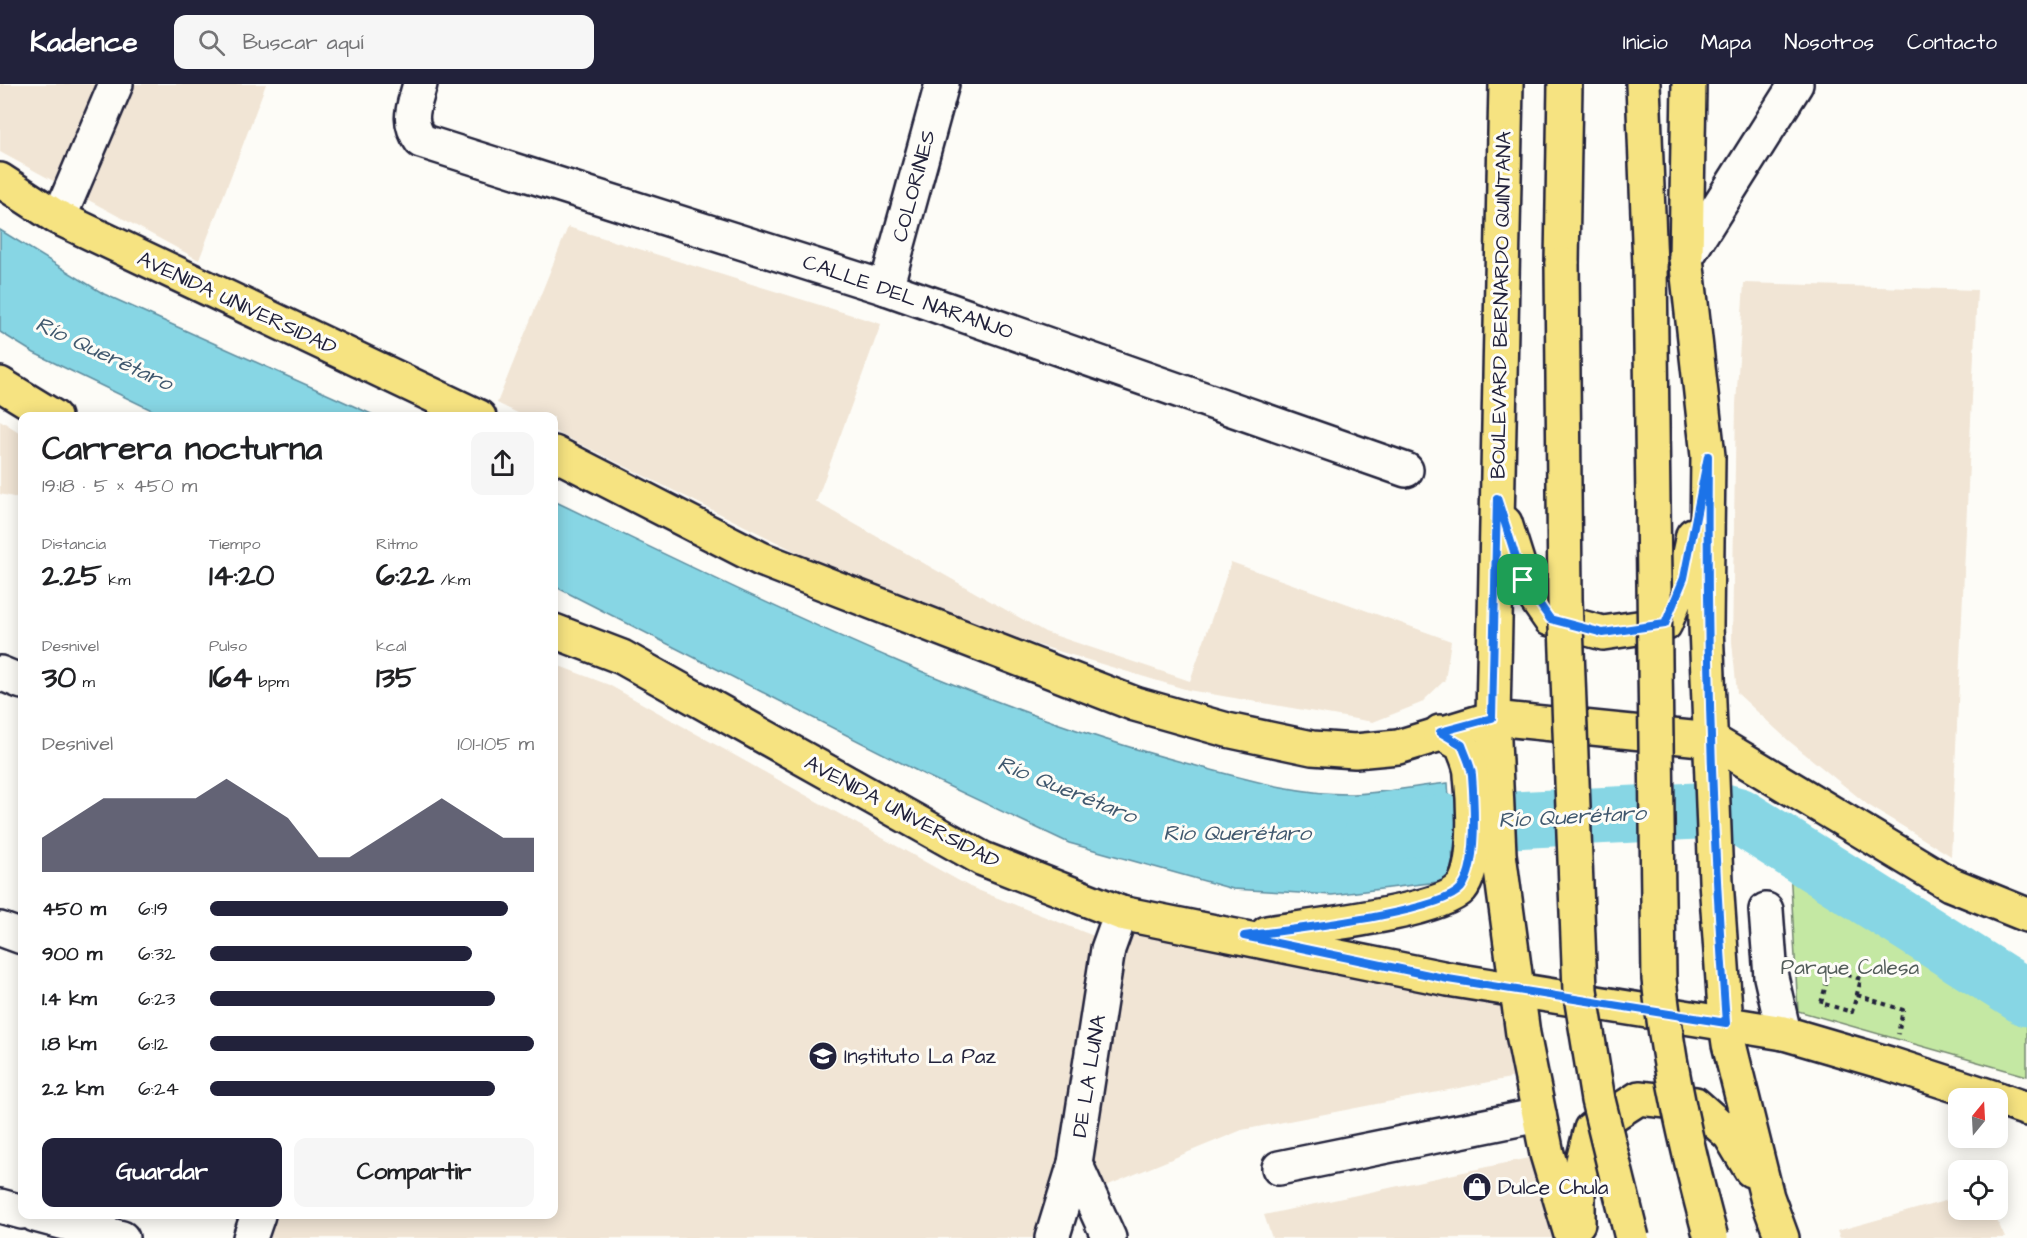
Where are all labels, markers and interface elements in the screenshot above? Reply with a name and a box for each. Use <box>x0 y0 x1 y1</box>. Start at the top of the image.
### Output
search box <box>174 15 594 69</box>
text: Kadence <box>30 23 138 62</box>
icon: search <box>195 26 228 59</box>
text: Buscar aquí <box>243 27 364 58</box>
text: Inicio <box>1623 28 1668 57</box>
text: Mapa <box>1701 28 1751 57</box>
text: Nosotros <box>1784 28 1874 57</box>
text: Contacto <box>1907 28 1997 57</box>
street label: COLORINES <box>885 127 943 245</box>
street label: BOULEVARD BERNARDO QUINTANA <box>1483 130 1519 479</box>
street label: AVENIDA UNIVERSIDAD <box>133 244 342 362</box>
street label: CALLE DEL NARANJO <box>799 247 1017 347</box>
water label: Río Querétaro <box>31 309 179 400</box>
text: Carrera nocturna <box>42 426 322 472</box>
button: share <box>471 432 534 495</box>
text: 19:18 · 5 × 450 m <box>42 472 197 500</box>
text: Distancia <box>42 533 106 555</box>
text: Tiempo <box>209 533 260 555</box>
text: Ritmo <box>376 533 418 555</box>
pin <box>1497 554 1548 605</box>
text: 2.25 <box>42 555 102 597</box>
text: 14:20 <box>209 555 274 597</box>
text: 6:22 <box>376 555 434 597</box>
icon: arrive <box>1506 563 1539 596</box>
text: km <box>102 569 130 591</box>
text: /km <box>434 569 470 591</box>
text: Desnivel <box>42 635 99 657</box>
text: Pulso <box>209 635 247 657</box>
text: kcal <box>376 635 407 657</box>
text: 30 <box>42 657 76 699</box>
text: 164 <box>209 657 252 699</box>
text: 135 <box>376 657 416 699</box>
text: m <box>76 671 95 693</box>
text: bpm <box>252 671 289 693</box>
text: Desnivel <box>42 730 113 758</box>
text: 101–105 m <box>457 730 534 758</box>
street label: AVENIDA UNIVERSIDAD <box>799 748 1005 876</box>
water label: Río Querétaro <box>993 748 1143 833</box>
water label: Río Querétaro <box>1497 798 1648 836</box>
water label: Rio Querétaro <box>1163 818 1312 849</box>
text: 450 m <box>42 895 106 923</box>
text: 6:19 <box>138 895 168 923</box>
text: 900 m <box>42 940 102 968</box>
text: 6:32 <box>138 940 176 968</box>
park label: Parque Calesa <box>1781 953 1919 982</box>
text: 1.4 km <box>42 985 97 1013</box>
text: 6:23 <box>138 985 176 1013</box>
street label: DE LA LUNA <box>1065 1012 1113 1139</box>
text: 1.8 km <box>42 1030 96 1058</box>
text: 6:12 <box>138 1030 168 1058</box>
school or university icon: Instituto La Paz <box>807 1040 839 1072</box>
place label: Instituto La Paz <box>844 1042 996 1071</box>
text: 2.2 km <box>42 1075 104 1103</box>
text: 6:24 <box>138 1075 179 1103</box>
north arrow <box>1948 1088 2008 1148</box>
map controls <box>1948 1088 2008 1220</box>
button: Guardar <box>42 1138 282 1207</box>
button: Compartir <box>294 1138 534 1207</box>
button: locate <box>1948 1160 2008 1220</box>
shop icon: Dulce Chula <box>1461 1171 1493 1203</box>
place label: Dulce Chula <box>1498 1173 1609 1202</box>

